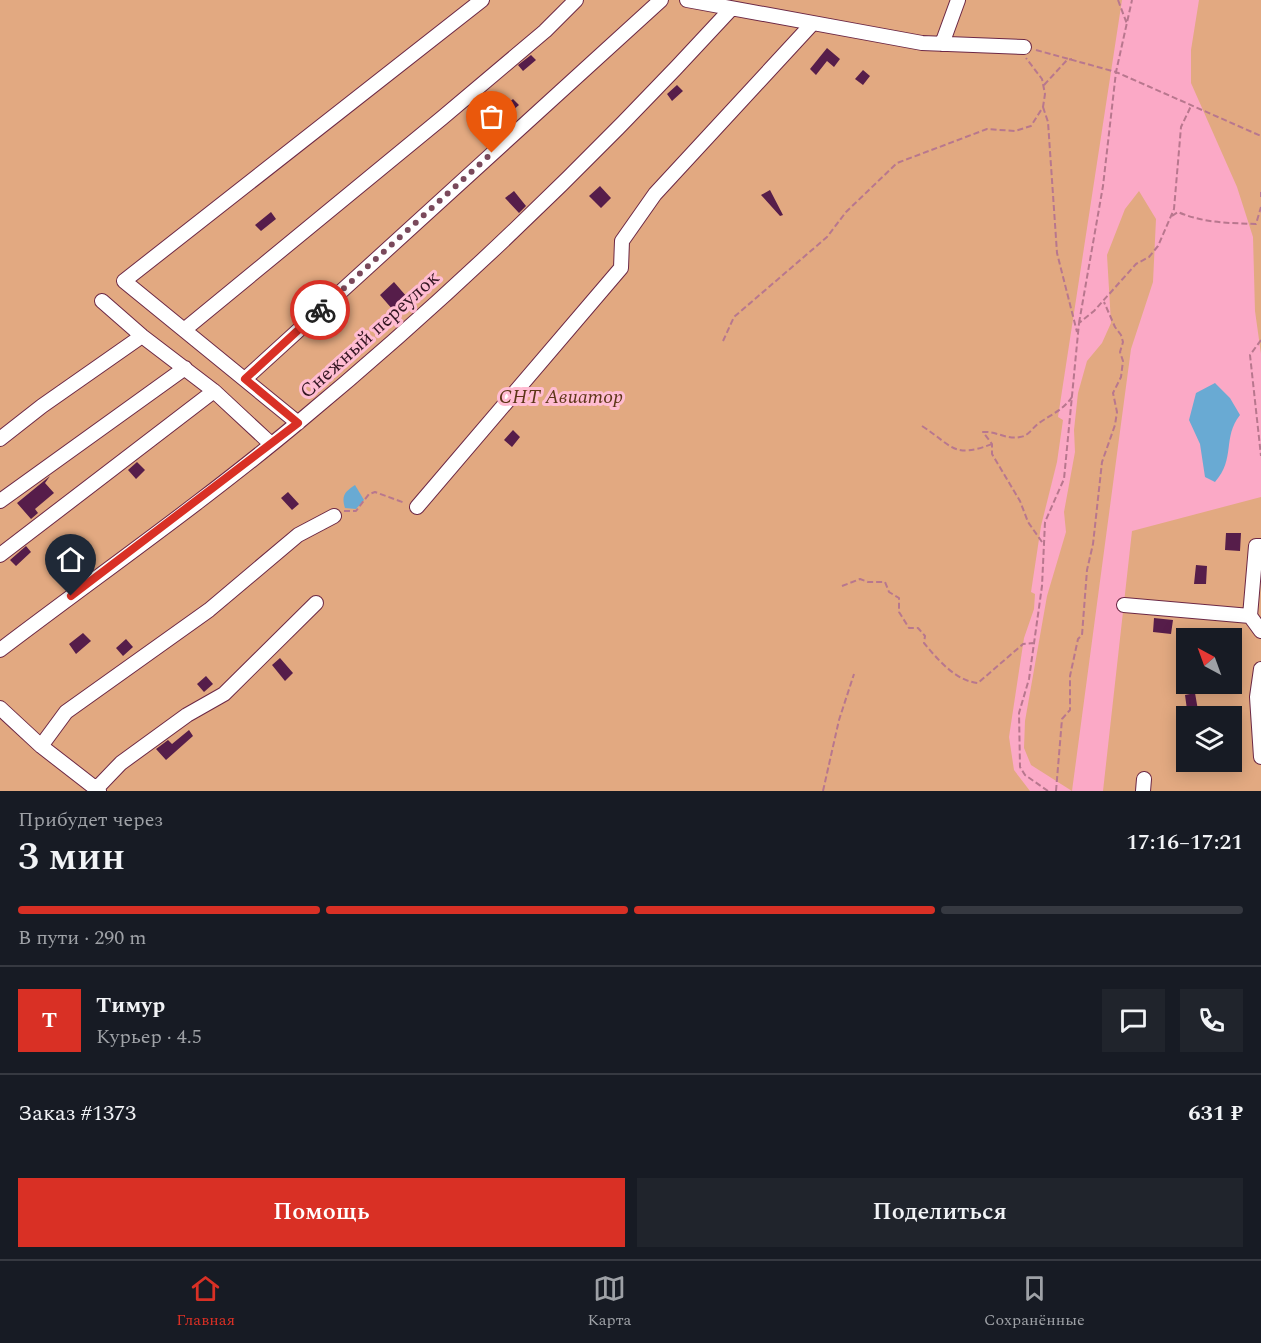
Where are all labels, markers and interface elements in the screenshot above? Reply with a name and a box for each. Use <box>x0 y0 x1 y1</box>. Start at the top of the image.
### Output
pin <box>466 91 517 153</box>
icon: bag <box>475 100 508 133</box>
street label: Снежный переулок <box>293 263 447 406</box>
courier <box>290 280 350 340</box>
icon: bike <box>304 294 337 327</box>
park label: СНТ Авиатор <box>499 382 623 412</box>
pin <box>45 534 96 596</box>
icon: home <box>54 543 87 576</box>
north arrow <box>1176 628 1242 694</box>
map controls <box>1176 628 1242 772</box>
button: layers <box>1176 706 1242 772</box>
text: Прибудет через <box>18 805 163 835</box>
text: 17:16–17:21 <box>1126 826 1243 859</box>
text: 3 мин <box>18 828 125 887</box>
text: В пути · 290 m <box>18 923 146 953</box>
text: Тимур <box>96 989 165 1022</box>
button: chat <box>1102 989 1165 1052</box>
button: phone <box>1180 989 1243 1052</box>
text: Т <box>42 1004 57 1037</box>
text: Курьер · 4.5 <box>96 1022 202 1052</box>
text: Заказ #1373 <box>18 1097 136 1130</box>
text: 631 ₽ <box>1188 1097 1243 1130</box>
button: Помощь <box>18 1178 625 1247</box>
button: Поделиться <box>637 1178 1243 1247</box>
tab: Главная <box>176 1272 235 1332</box>
tab: Карта <box>588 1272 631 1332</box>
tab: Сохранённые <box>984 1272 1085 1332</box>

